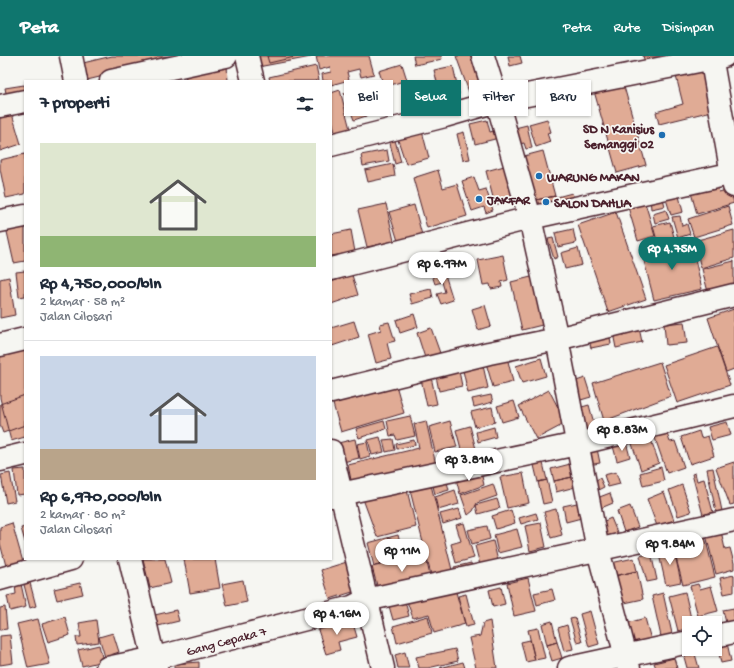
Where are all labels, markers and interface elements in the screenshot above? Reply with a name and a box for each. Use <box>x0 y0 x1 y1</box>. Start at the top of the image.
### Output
text: Peta <box>20 17 59 40</box>
text: Peta <box>563 20 592 37</box>
text: Rute <box>614 20 640 37</box>
text: Disimpan <box>662 20 714 37</box>
chip: Beli <box>344 80 393 116</box>
chip: Sewa <box>401 80 461 116</box>
chip: Filter <box>469 80 528 116</box>
chip: Baru <box>536 80 591 116</box>
icon: filters <box>294 93 316 115</box>
text: 7 properti <box>40 94 110 114</box>
place label: SD N Kanisius Semanggi 02 <box>583 123 655 153</box>
marker: SD N Kanisius Semanggi 02 <box>657 130 667 140</box>
icon: home <box>142 169 214 241</box>
marker: WARUNG MAKAN <box>534 171 544 181</box>
place label: WARUNG MAKAN <box>546 171 640 186</box>
marker: JAKFAR <box>474 194 484 204</box>
place label: JAKFAR <box>486 194 531 209</box>
marker: SALON DAHLIA <box>541 197 551 207</box>
place label: SALON DAHLIA <box>554 197 632 212</box>
pin: Rp 4.75M <box>631 237 713 271</box>
text: Rp 4.75M <box>647 242 697 257</box>
pin: Rp 6.97M <box>401 252 483 286</box>
text: Rp 6.97M <box>417 257 467 272</box>
text: Rp 4,750,000/bln <box>40 275 161 295</box>
text: 2 kamar · 58 m² <box>40 295 125 310</box>
text: Jalan Cilosari <box>40 310 112 325</box>
icon: home <box>142 382 214 454</box>
pin: Rp 8.83M <box>581 418 663 452</box>
text: Rp 8.83M <box>597 423 647 438</box>
pin: Rp 3.81M <box>428 448 510 482</box>
text: Rp 3.81M <box>445 453 493 468</box>
text: Rp 6,970,000/bln <box>40 488 161 508</box>
text: 2 kamar · 80 m² <box>40 508 126 523</box>
text: Jalan Cilosari <box>40 523 112 538</box>
pin: Rp 9.84M <box>629 532 711 566</box>
text: Rp 9.84M <box>645 537 695 552</box>
pin: Rp 11M <box>369 539 435 573</box>
text: Rp 11M <box>384 544 420 559</box>
pin: Rp 4.16M <box>296 602 378 636</box>
text: Rp 4.16M <box>313 607 361 622</box>
map controls <box>682 616 722 656</box>
button: locate <box>682 616 722 656</box>
street label: Gang Cepaka 7 <box>185 624 270 660</box>

